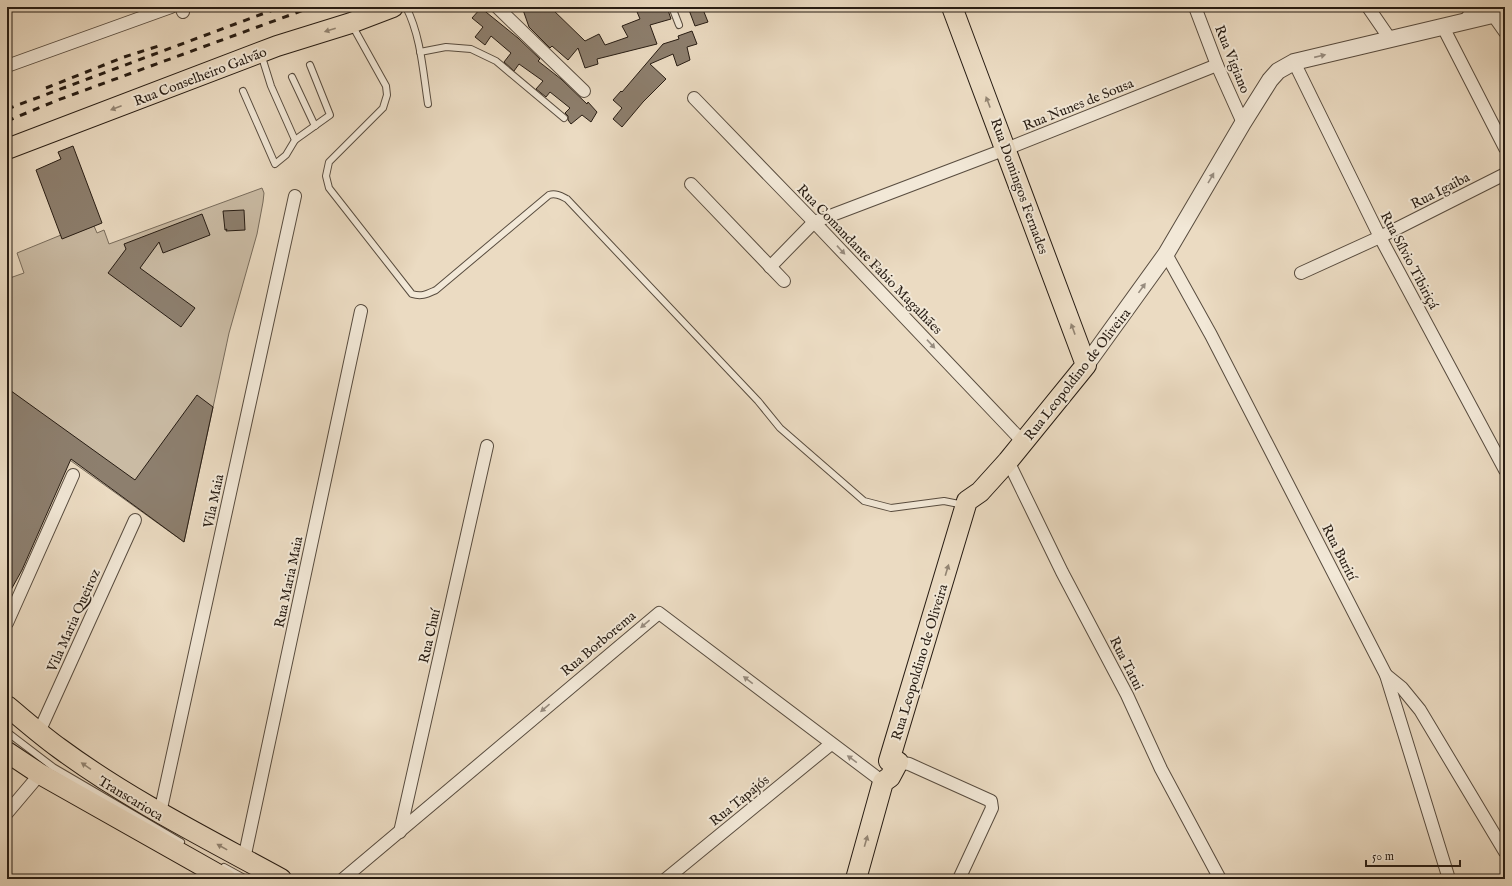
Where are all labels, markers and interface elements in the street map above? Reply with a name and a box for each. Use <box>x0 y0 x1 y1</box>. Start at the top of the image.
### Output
street label: Rua Vigiano <box>1210 23 1254 97</box>
one-way arrow <box>324 27 336 33</box>
street label: Rua Conselheiro Galvão <box>131 43 270 111</box>
one-way arrow <box>1314 52 1326 58</box>
street label: Rua Nunes de Sousa <box>1020 74 1137 135</box>
one-way arrow <box>985 96 991 108</box>
one-way arrow <box>110 105 122 111</box>
street label: Rua Domingos Fernades <box>986 116 1052 257</box>
street label: Rua Igaiba <box>1408 168 1474 213</box>
one-way arrow <box>1207 172 1214 184</box>
street label: Rua Comandante Fabio Magalhães <box>793 181 946 339</box>
street label: Rua Sílvio Tibiriçá <box>1376 209 1443 313</box>
one-way arrow <box>836 245 846 255</box>
one-way arrow <box>1138 283 1146 294</box>
street label: Rua Leopoldino de Oliveira <box>1021 304 1136 444</box>
one-way arrow <box>1069 322 1075 334</box>
one-way arrow <box>926 339 935 349</box>
street label: Vila Maia <box>199 472 229 531</box>
street label: Rua Burití <box>1317 521 1362 585</box>
street label: Rua Maria Maia <box>270 534 308 630</box>
one-way arrow <box>944 563 950 575</box>
street label: Vila Maria Queiroz <box>43 566 105 676</box>
street label: Rua Leopoldino de Oliveira <box>888 581 953 743</box>
street label: Rua Chuí <box>415 606 445 665</box>
street label: Rua Borborema <box>558 607 640 680</box>
one-way arrow <box>639 619 650 628</box>
street label: Rua Tatui <box>1105 634 1147 694</box>
one-way arrow <box>742 676 753 685</box>
one-way arrow <box>540 704 551 713</box>
one-way arrow <box>846 754 857 763</box>
one-way arrow <box>81 763 92 770</box>
street label: Rua Tapajós <box>706 771 773 830</box>
street label: Transcarioca <box>94 772 167 826</box>
one-way arrow <box>864 835 870 848</box>
scale bar <box>1366 842 1460 868</box>
one-way arrow <box>216 844 228 850</box>
text: 50 m <box>1372 849 1394 864</box>

